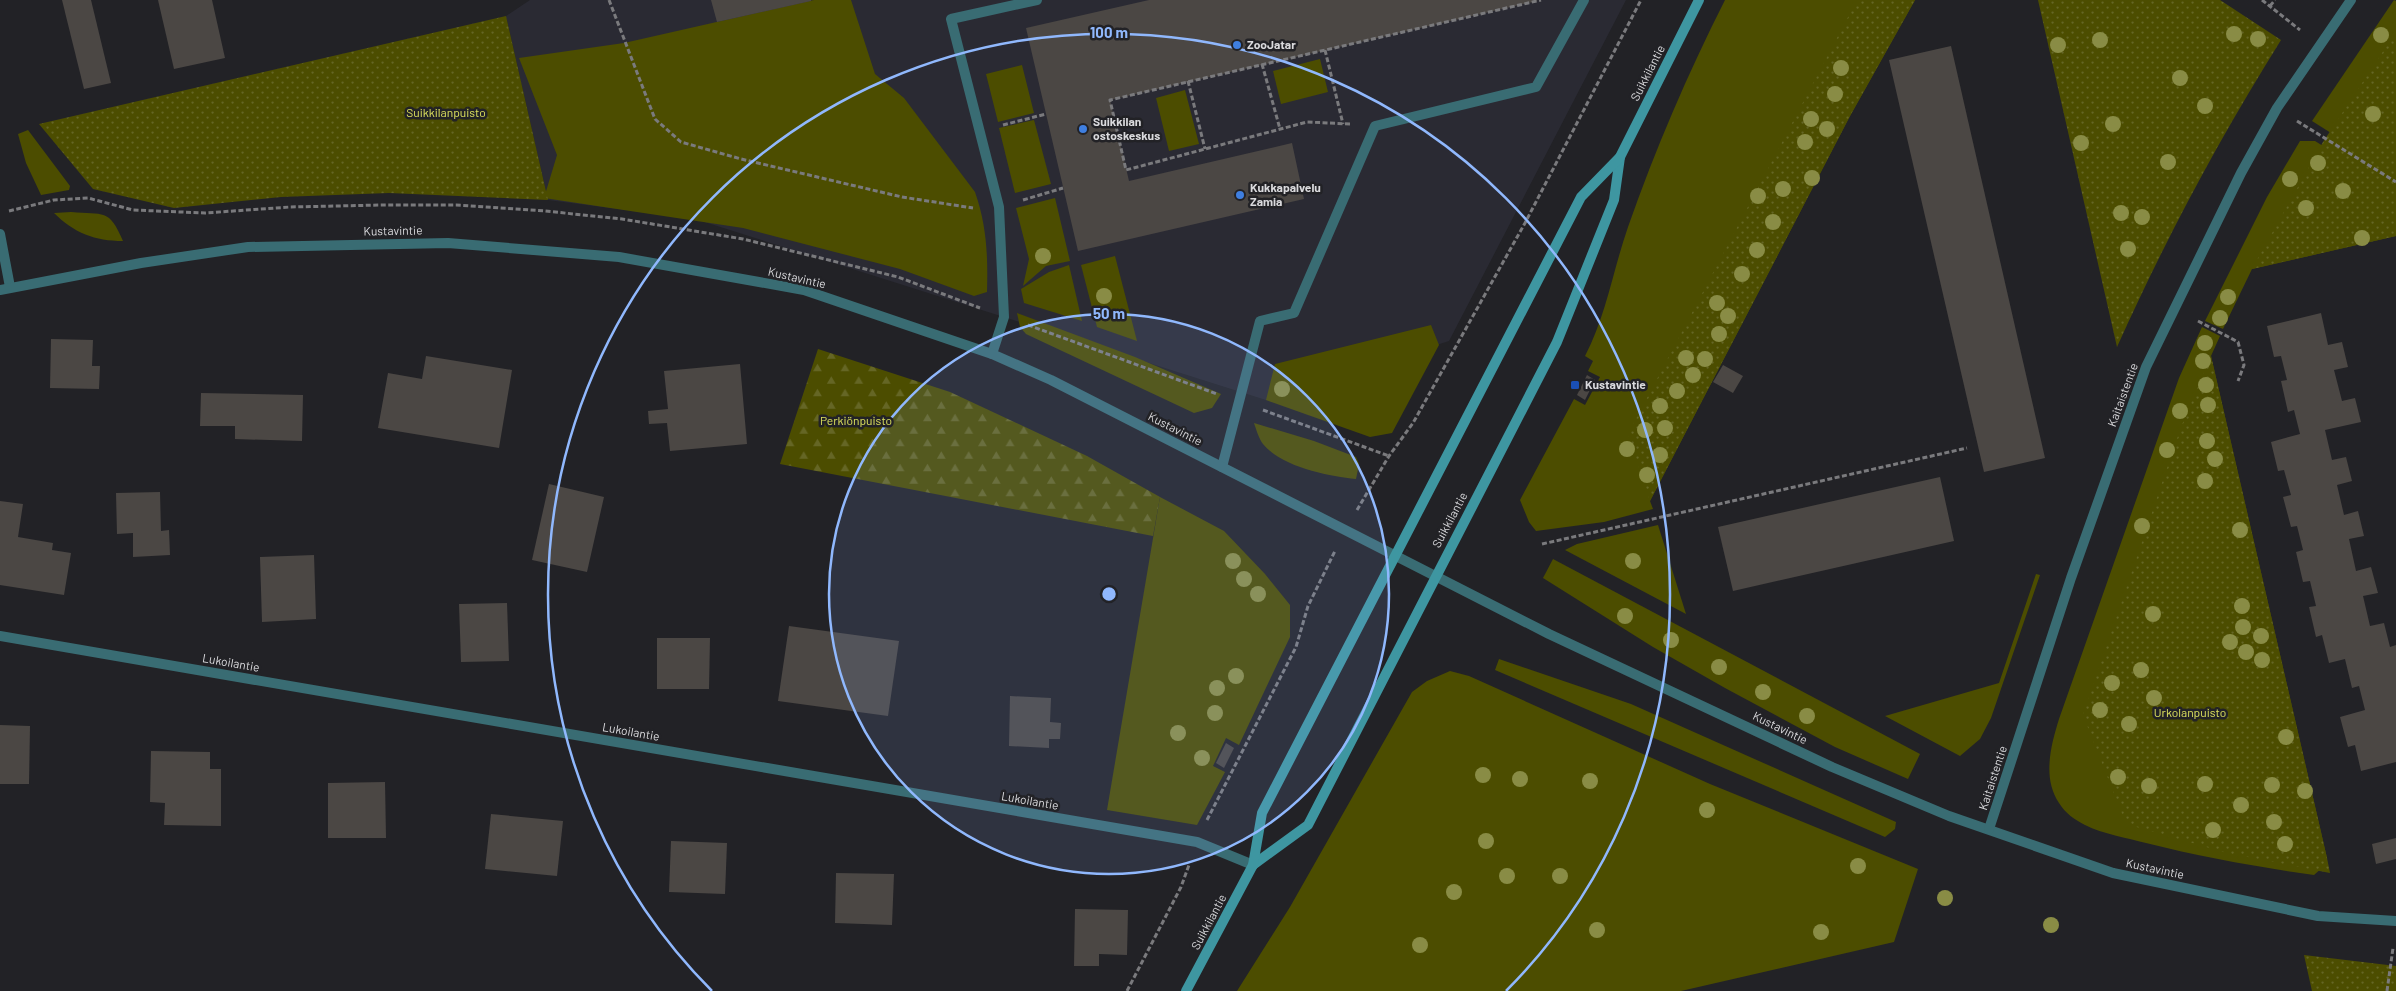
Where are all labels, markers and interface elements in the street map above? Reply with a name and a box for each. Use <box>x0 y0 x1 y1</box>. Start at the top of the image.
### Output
text: 100 m <box>1090 23 1128 41</box>
place label: ZooJatar <box>1247 37 1296 51</box>
marker: ZooJatar <box>1231 39 1243 51</box>
street label: Suikkilantie <box>1627 42 1667 103</box>
park label: Suikkilanpuisto <box>406 105 486 119</box>
place label: Suikkilan ostoskeskus <box>1093 114 1160 142</box>
marker: Suikkilan ostoskeskus <box>1077 123 1089 135</box>
place label: Kukkapalvelu Zamia <box>1250 180 1321 208</box>
marker: Kukkapalvelu Zamia <box>1234 189 1246 201</box>
street label: Kustavintie <box>363 222 423 238</box>
street label: Kustavintie <box>767 264 828 290</box>
text: 50 m <box>1093 304 1125 322</box>
street label: Kaitaistentie <box>2104 361 2140 428</box>
place label: Kustavintie <box>1585 377 1646 391</box>
marker: Kustavintie <box>1569 379 1581 391</box>
street label: Kustavintie <box>1146 408 1205 448</box>
park label: Perkiönpuisto <box>820 413 892 427</box>
street label: Suikkilantie <box>1429 489 1470 550</box>
centre of rings <box>1100 585 1118 603</box>
street label: Lukoilantie <box>201 650 261 674</box>
park label: Urkolanpuisto <box>2154 705 2226 719</box>
street label: Kustavintie <box>1751 708 1810 746</box>
street label: Lukoilantie <box>601 719 661 743</box>
street label: Kaitaistentie <box>1975 744 2009 812</box>
street label: Lukoilantie <box>1000 788 1060 812</box>
street label: Kustavintie <box>2125 855 2186 881</box>
street label: Suikkilantie <box>1188 891 1229 952</box>

